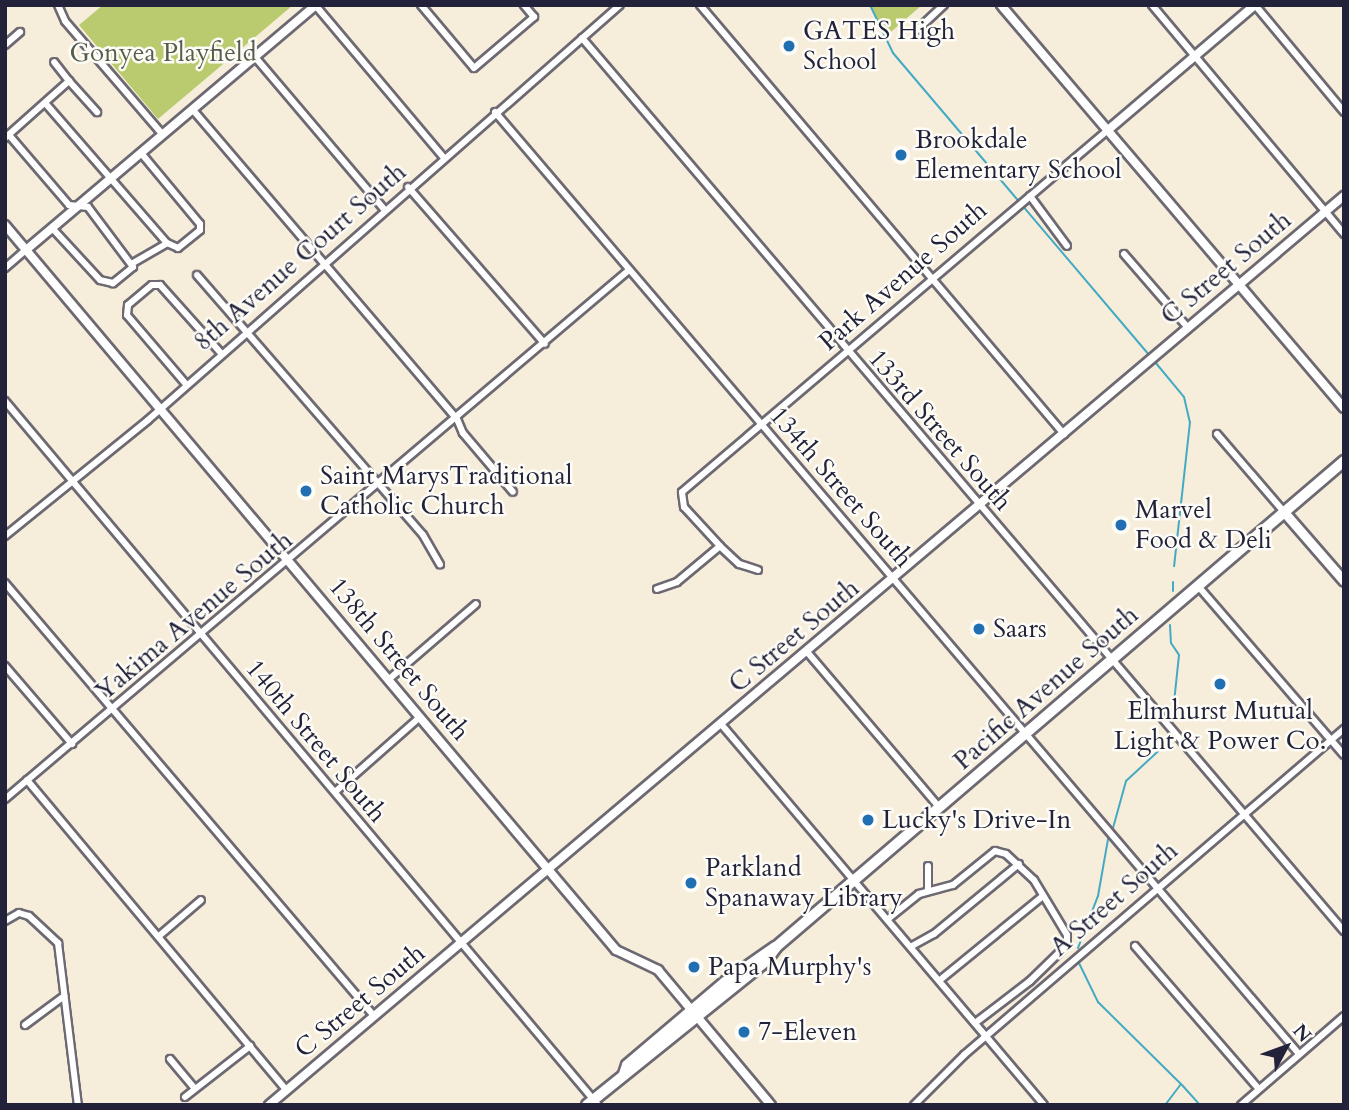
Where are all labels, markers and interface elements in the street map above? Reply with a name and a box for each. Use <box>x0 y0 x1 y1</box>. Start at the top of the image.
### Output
place label: GATES High School <box>803 15 955 76</box>
park label: Gonyea Playfield <box>69 37 257 69</box>
marker: GATES High School <box>781 38 797 54</box>
place label: Brookdale Elementary School <box>915 124 1122 186</box>
marker: Brookdale Elementary School <box>893 147 909 163</box>
street label: 8th Avenue Court South <box>188 156 412 358</box>
street label: Park Avenue South <box>813 195 993 357</box>
street label: C Street South <box>1155 205 1297 331</box>
street label: 133rd Street South <box>861 343 1019 517</box>
street label: 134th Street South <box>763 400 919 574</box>
place label: Saint MarysTraditional Catholic Church <box>320 460 572 522</box>
marker: Saint MarysTraditional Catholic Church <box>298 483 314 499</box>
place label: Marvel Food & Deli <box>1135 494 1272 556</box>
marker: Marvel Food & Deli <box>1113 517 1129 533</box>
street label: Yakima Avenue South <box>89 525 299 707</box>
street label: 138th Street South <box>322 571 476 747</box>
street label: C Street South <box>723 573 865 699</box>
street label: Pacific Avenue South <box>947 599 1145 777</box>
place label: Saars <box>993 613 1047 645</box>
marker: Saars <box>971 621 987 637</box>
street label: 140th Street South <box>239 653 393 829</box>
marker: Elmhurst Mutual Light & Power Co. <box>1212 676 1228 692</box>
place label: Elmhurst Mutual Light & Power Co. <box>1114 695 1326 756</box>
place label: Lucky's Drive-In <box>882 804 1071 836</box>
marker: Lucky's Drive-In <box>860 812 876 828</box>
street label: A Street South <box>1044 835 1184 963</box>
place label: Parkland Spanaway Library <box>705 852 903 914</box>
marker: Parkland Spanaway Library <box>683 875 699 891</box>
street label: C Street South <box>289 938 431 1064</box>
place label: Papa Murphy's <box>708 951 871 983</box>
marker: Papa Murphy's <box>686 959 702 975</box>
north arrow <box>1251 1012 1321 1082</box>
place label: 7-Eleven <box>758 1016 857 1048</box>
text: N <box>1287 1018 1317 1048</box>
marker: 7-Eleven <box>736 1024 752 1040</box>

